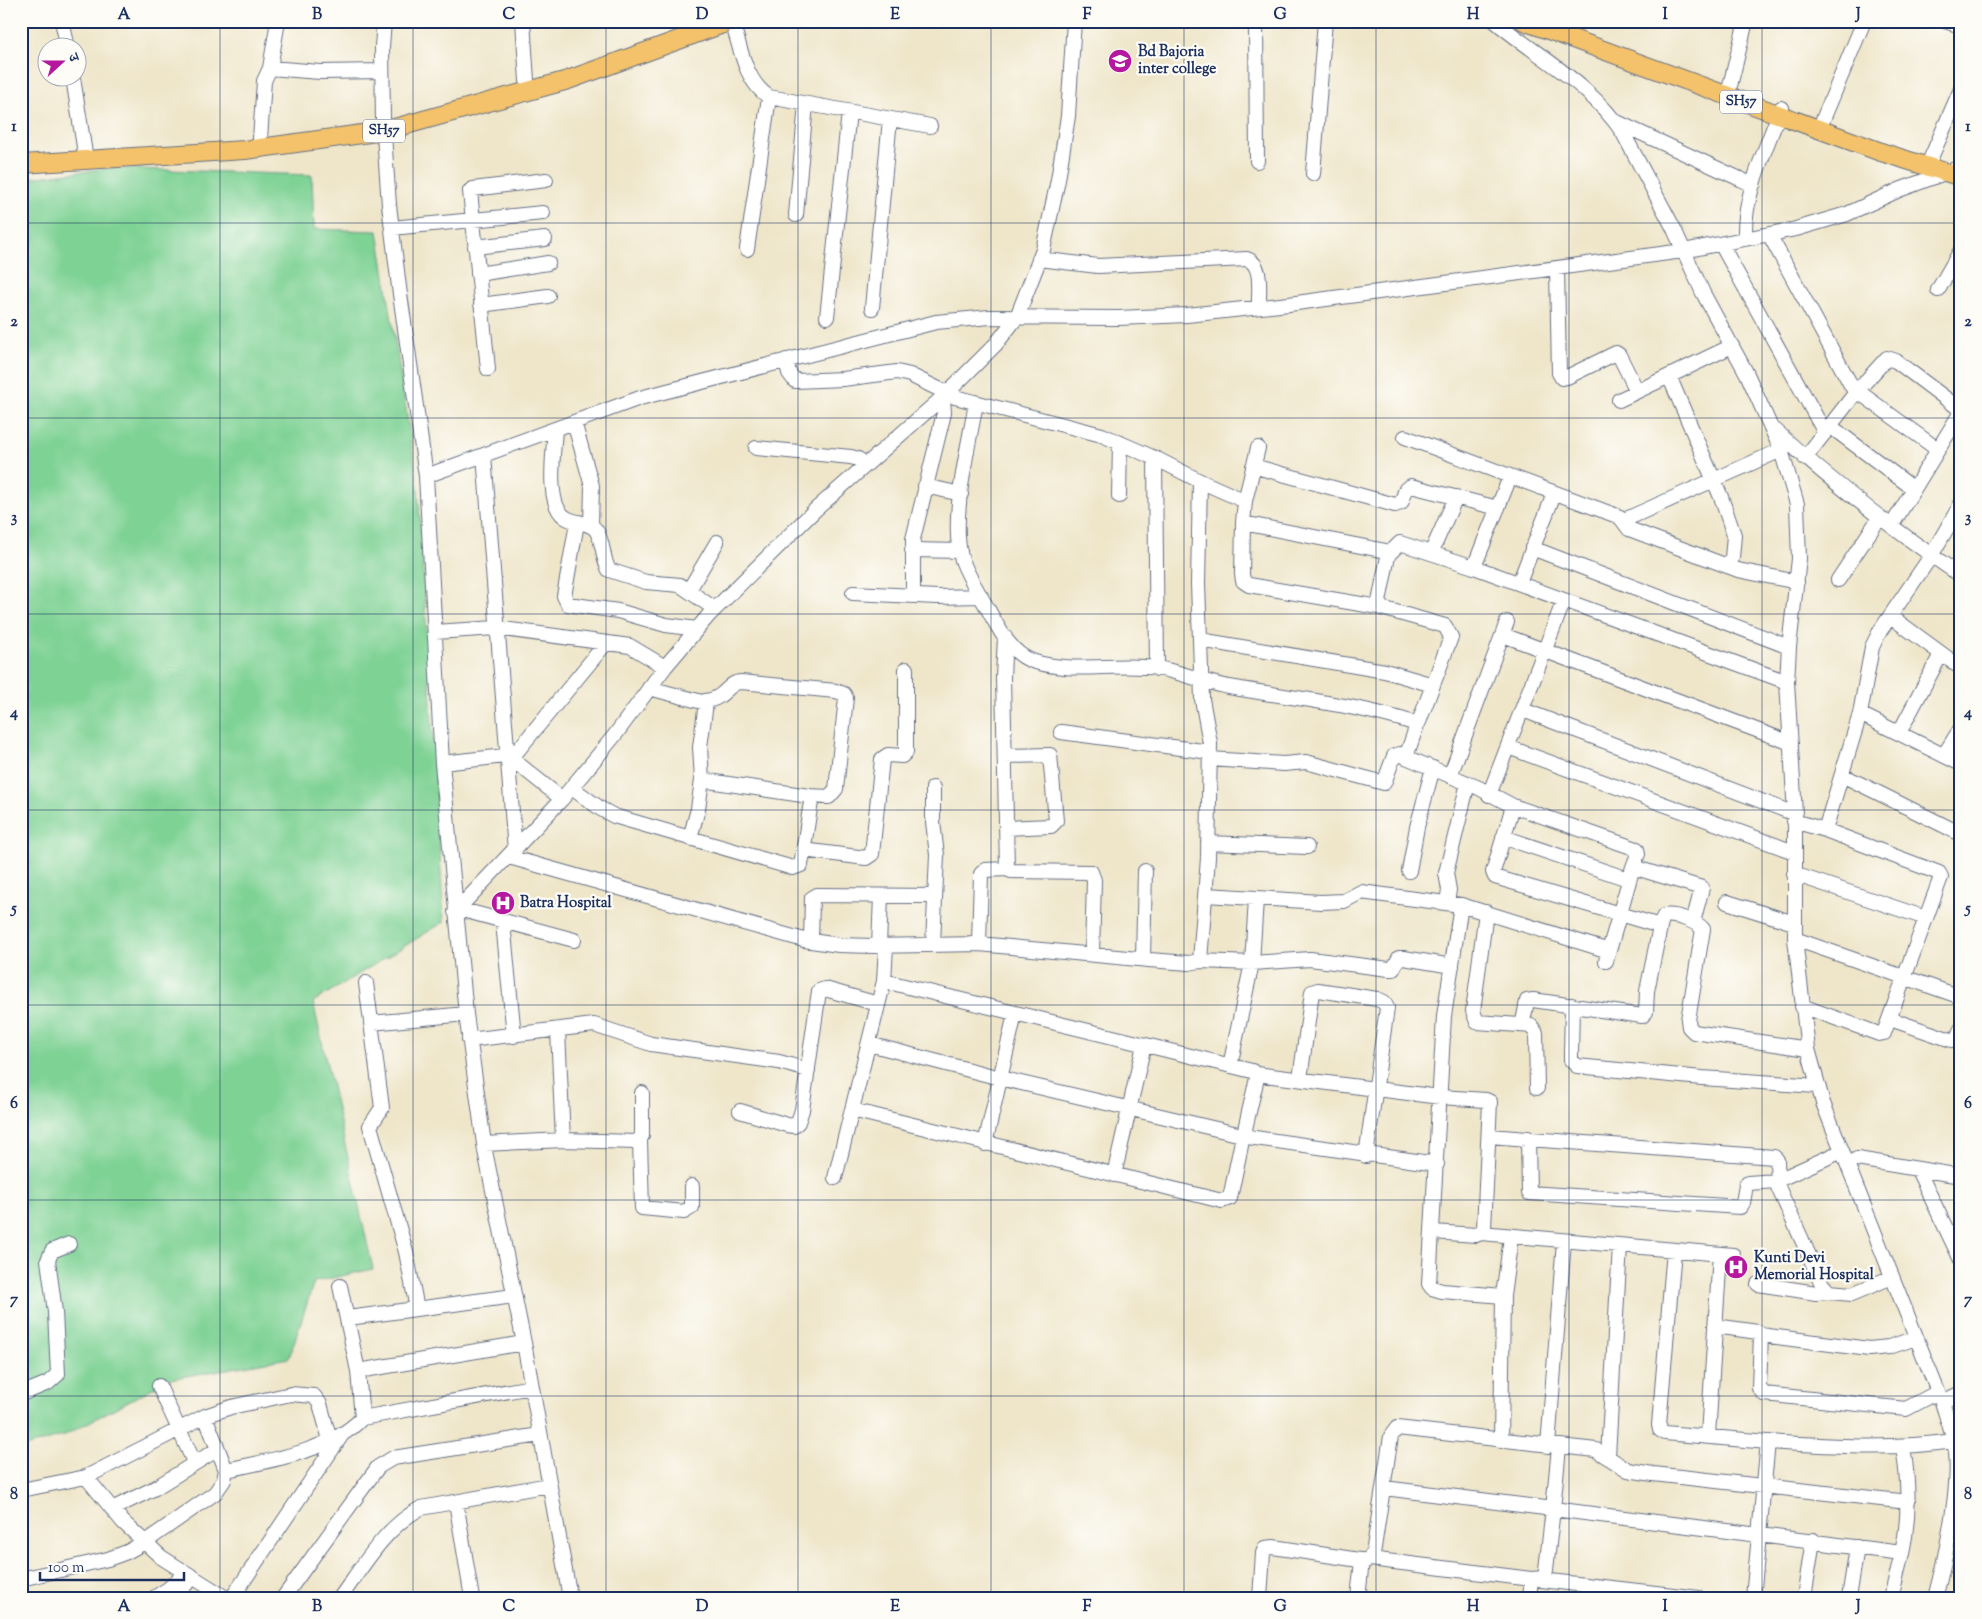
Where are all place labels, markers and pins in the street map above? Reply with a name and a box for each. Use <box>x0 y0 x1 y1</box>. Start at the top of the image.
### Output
place label: Bd Bajoria inter college <box>1138 42 1216 80</box>
school or university icon: Bd Bajoria inter college <box>1107 48 1133 74</box>
hospital icon: Batra Hospital <box>490 890 516 916</box>
place label: Batra Hospital <box>520 893 613 914</box>
place label: Kunti Devi Memorial Hospital <box>1754 1248 1875 1286</box>
hospital icon: Kunti Devi Memorial Hospital <box>1723 1254 1749 1280</box>

